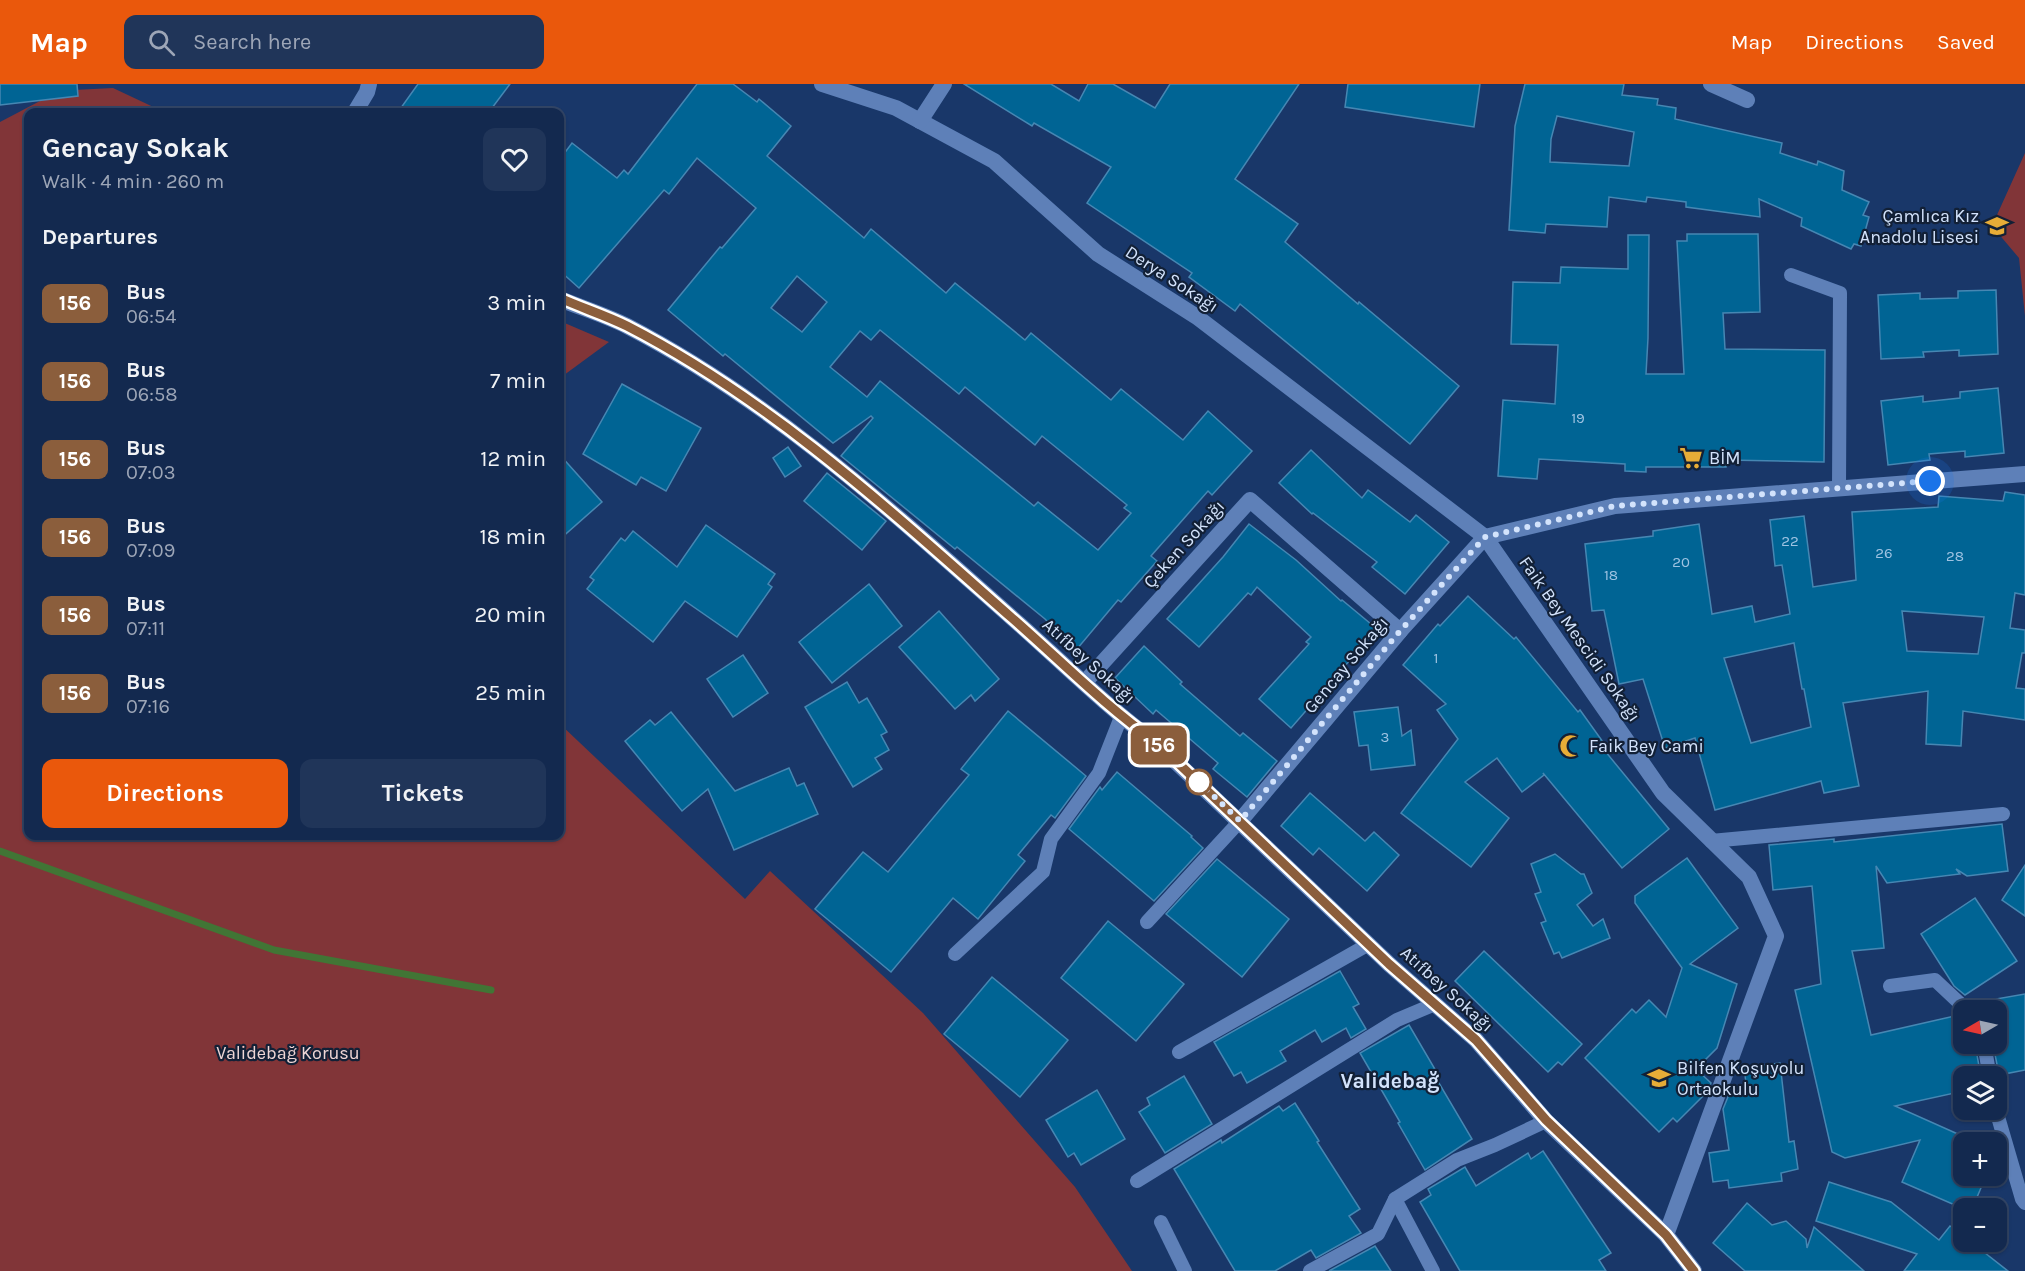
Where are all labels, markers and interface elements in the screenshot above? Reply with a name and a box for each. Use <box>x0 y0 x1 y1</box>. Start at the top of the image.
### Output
search box <box>124 15 544 69</box>
text: Map <box>30 26 88 59</box>
icon: search <box>145 26 178 59</box>
text: Search here <box>193 29 311 55</box>
text: Map <box>1731 30 1772 54</box>
text: Directions <box>1805 30 1904 54</box>
text: Saved <box>1937 30 1995 54</box>
button: heart <box>483 128 546 191</box>
text: Gencay Sokak <box>42 131 229 164</box>
text: Walk · 4 min · 260 m <box>42 170 224 193</box>
place label: Çamlıca Kız Anadolu Lisesi <box>1860 205 1979 248</box>
school or university icon: Çamlıca Kız Anadolu Lisesi <box>1984 213 2010 239</box>
text: Departures <box>42 224 158 250</box>
street label: Derya Sokağı <box>1121 241 1223 317</box>
text: Bus <box>126 279 166 305</box>
text: 3 min <box>487 290 546 316</box>
text: 156 <box>59 291 91 315</box>
text: 06:54 <box>126 305 176 328</box>
text: Bus <box>126 357 166 383</box>
text: 7 min <box>490 368 546 394</box>
text: 156 <box>59 369 91 393</box>
text: 06:58 <box>126 383 178 406</box>
house number: 19 <box>1571 409 1585 427</box>
text: Bus <box>126 435 166 461</box>
supermarket icon: BİM <box>1678 445 1704 471</box>
text: 12 min <box>480 446 546 472</box>
text: 156 <box>59 447 91 471</box>
place label: BİM <box>1709 447 1740 469</box>
text: 07:03 <box>126 461 176 484</box>
your location <box>1915 466 1945 496</box>
street label: Çeken Sokağı <box>1139 495 1229 593</box>
text: Bus <box>126 513 166 539</box>
text: 18 min <box>480 524 546 550</box>
text: 156 <box>59 525 91 549</box>
house number: 22 <box>1781 532 1799 550</box>
text: 07:09 <box>126 539 175 562</box>
house number: 26 <box>1875 544 1893 562</box>
house number: 28 <box>1946 547 1964 565</box>
street label: Faik Bey Mescidi Sokağı <box>1514 552 1646 726</box>
house number: 20 <box>1672 553 1690 571</box>
house number: 18 <box>1604 566 1618 584</box>
text: Bus <box>126 591 166 617</box>
text: 20 min <box>475 602 546 628</box>
text: 156 <box>59 603 91 627</box>
street label: Gencay Sokağı <box>1299 612 1393 718</box>
street label: Atıfbey Sokağı <box>1038 614 1140 708</box>
text: 07:11 <box>126 617 165 640</box>
house number: 1 <box>1434 649 1438 667</box>
text: Bus <box>126 669 166 695</box>
text: 25 min <box>475 680 546 706</box>
text: 156 <box>59 681 91 705</box>
text: 07:16 <box>126 695 170 718</box>
line badge: 156 <box>1124 726 1194 764</box>
house number: 3 <box>1381 728 1389 746</box>
text: 156 <box>1143 733 1175 757</box>
mosque icon: Faik Bey Cami <box>1558 733 1584 759</box>
place label: Faik Bey Cami <box>1589 735 1704 757</box>
button: Directions <box>42 759 288 828</box>
button: Tickets <box>300 759 546 828</box>
unlabelled marker <box>1186 769 1212 795</box>
street label: Atıfbey Sokağı <box>1396 942 1498 1036</box>
north arrow <box>1953 1000 2007 1054</box>
map controls <box>1953 1000 2007 1252</box>
park label: Validebağ Korusu <box>216 1042 360 1064</box>
place label: Bilfen Koşuyolu Ortaokulu <box>1677 1057 1804 1100</box>
school or university icon: Bilfen Koşuyolu Ortaokulu <box>1646 1065 1672 1091</box>
button: layers <box>1953 1066 2007 1120</box>
district label: Validebağ <box>1341 1069 1439 1093</box>
button: + <box>1953 1132 2007 1186</box>
button: − <box>1953 1198 2007 1252</box>

